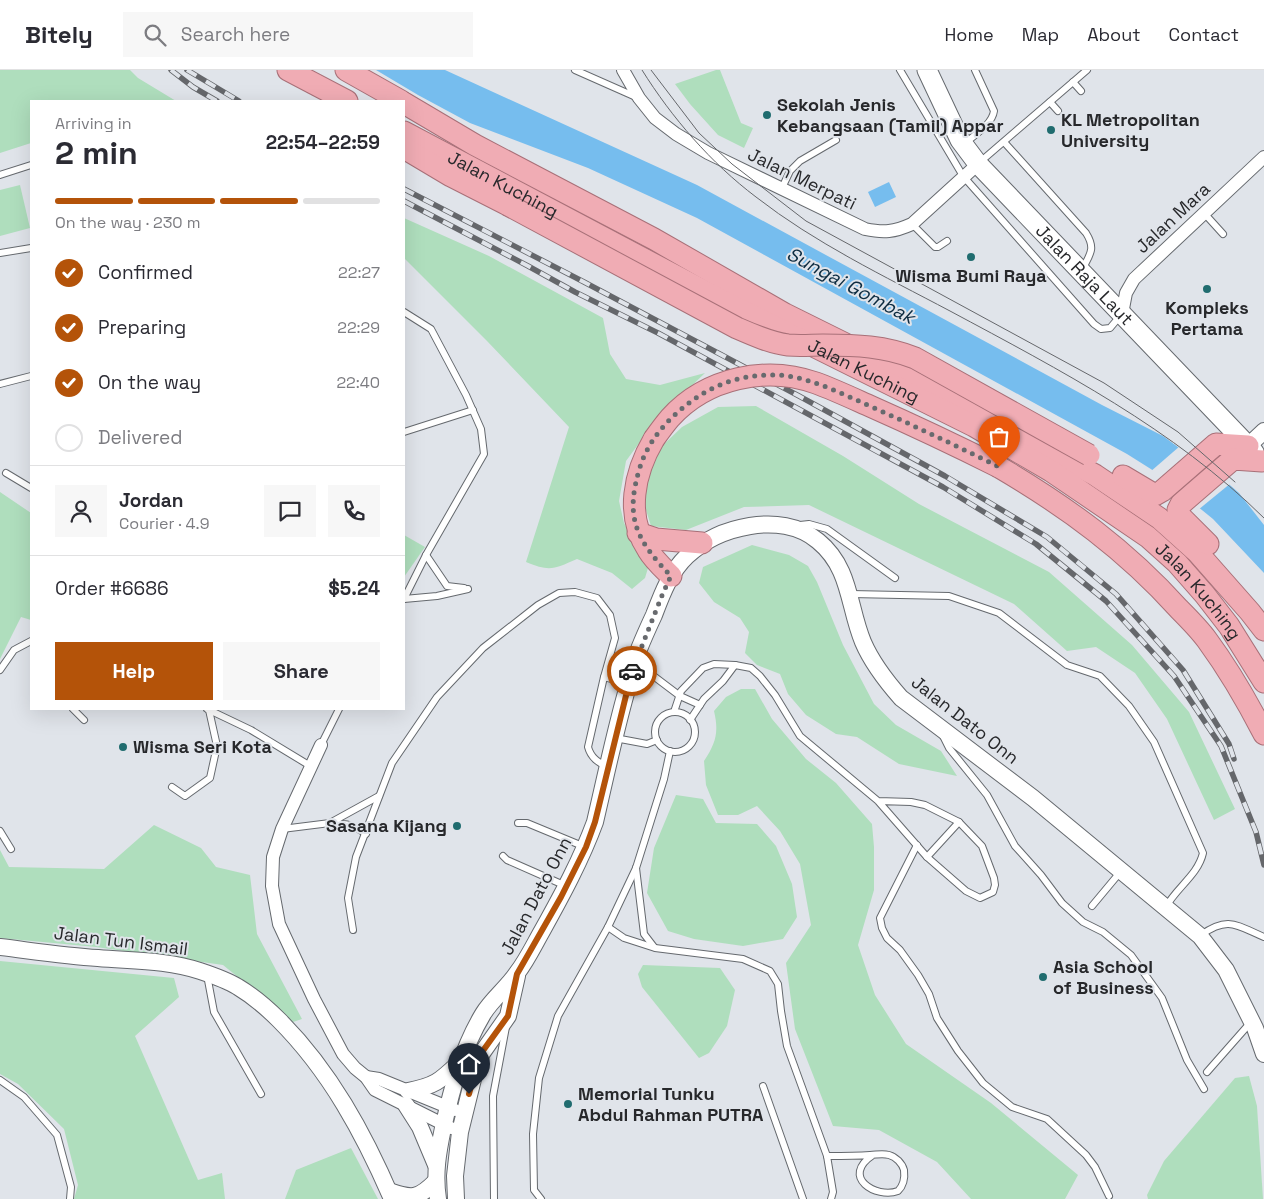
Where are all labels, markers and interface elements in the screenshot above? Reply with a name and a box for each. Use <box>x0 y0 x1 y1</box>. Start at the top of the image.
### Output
search box <box>123 12 473 57</box>
text: Bitely <box>25 19 93 50</box>
icon: search <box>141 21 169 49</box>
text: Search here <box>181 22 290 47</box>
text: Home <box>945 23 994 46</box>
text: Map <box>1022 23 1059 46</box>
text: About <box>1087 23 1141 46</box>
text: Contact <box>1169 23 1239 46</box>
place label: Sekolah Jenis Kebangsaan (Tamil) Appar <box>777 93 1004 137</box>
place label: KL Metropolitan University <box>1061 108 1200 152</box>
marker: Sekolah Jenis Kebangsaan (Tamil) Appar <box>761 109 773 121</box>
text: Arriving in <box>55 113 132 134</box>
marker: KL Metropolitan University <box>1045 124 1057 136</box>
text: 22:54–22:59 <box>266 130 380 155</box>
text: 2 min <box>55 133 138 173</box>
street label: Jalan Merpati <box>744 142 860 215</box>
street label: Jalan Kuching <box>444 145 562 223</box>
street label: Jalan Mara <box>1131 177 1215 258</box>
text: On the way · 230 m <box>55 212 200 233</box>
street label: Jalan Raja Laut <box>1031 219 1138 330</box>
water label: Sungai Gombak <box>782 241 922 331</box>
marker: Wisma Bumi Raya <box>965 251 977 263</box>
icon: check <box>55 259 83 287</box>
text: Confirmed <box>98 260 193 285</box>
text: 22:27 <box>338 262 380 283</box>
place label: Wisma Bumi Raya <box>895 264 1047 287</box>
marker: Kompleks Pertama <box>1201 283 1213 295</box>
place label: Kompleks Pertama <box>1165 296 1249 340</box>
icon: check <box>55 314 83 342</box>
text: Preparing <box>98 315 186 340</box>
text: 22:29 <box>337 317 380 338</box>
street label: Jalan Kuching <box>804 333 923 408</box>
icon: check <box>55 369 83 397</box>
text: On the way <box>98 370 201 395</box>
text: 22:40 <box>336 372 380 393</box>
pin <box>978 416 1020 467</box>
icon: bag <box>985 423 1013 451</box>
text: Delivered <box>98 425 183 450</box>
button: person <box>55 485 107 537</box>
button: chat <box>264 485 316 537</box>
button: phone <box>328 485 380 537</box>
text: Jordan <box>119 488 184 513</box>
text: Courier · 4.9 <box>119 513 209 534</box>
street label: Jalan Kuching <box>1150 537 1247 644</box>
text: Order #6686 <box>55 576 169 601</box>
text: $5.24 <box>328 576 380 601</box>
button: Help <box>55 642 213 700</box>
button: Share <box>223 642 380 700</box>
courier <box>607 646 657 696</box>
icon: car <box>618 657 646 685</box>
street label: Jalan Dato Onn <box>907 670 1024 769</box>
place label: Wisma Seri Kota <box>133 735 272 758</box>
marker: Wisma Seri Kota <box>117 741 129 753</box>
place label: Sasana Kijang <box>326 814 447 837</box>
marker: Sasana Kijang <box>451 820 463 832</box>
street label: Jalan Dato Onn <box>495 833 576 959</box>
street label: Jalan Tun Ismail <box>53 921 189 960</box>
place label: Asia School of Business <box>1053 955 1154 999</box>
marker: Asia School of Business <box>1037 971 1049 983</box>
pin <box>448 1043 490 1094</box>
icon: home <box>455 1050 483 1078</box>
place label: Memorial Tunku Abdul Rahman PUTRA <box>578 1082 764 1126</box>
marker: Memorial Tunku Abdul Rahman PUTRA <box>562 1098 574 1110</box>

